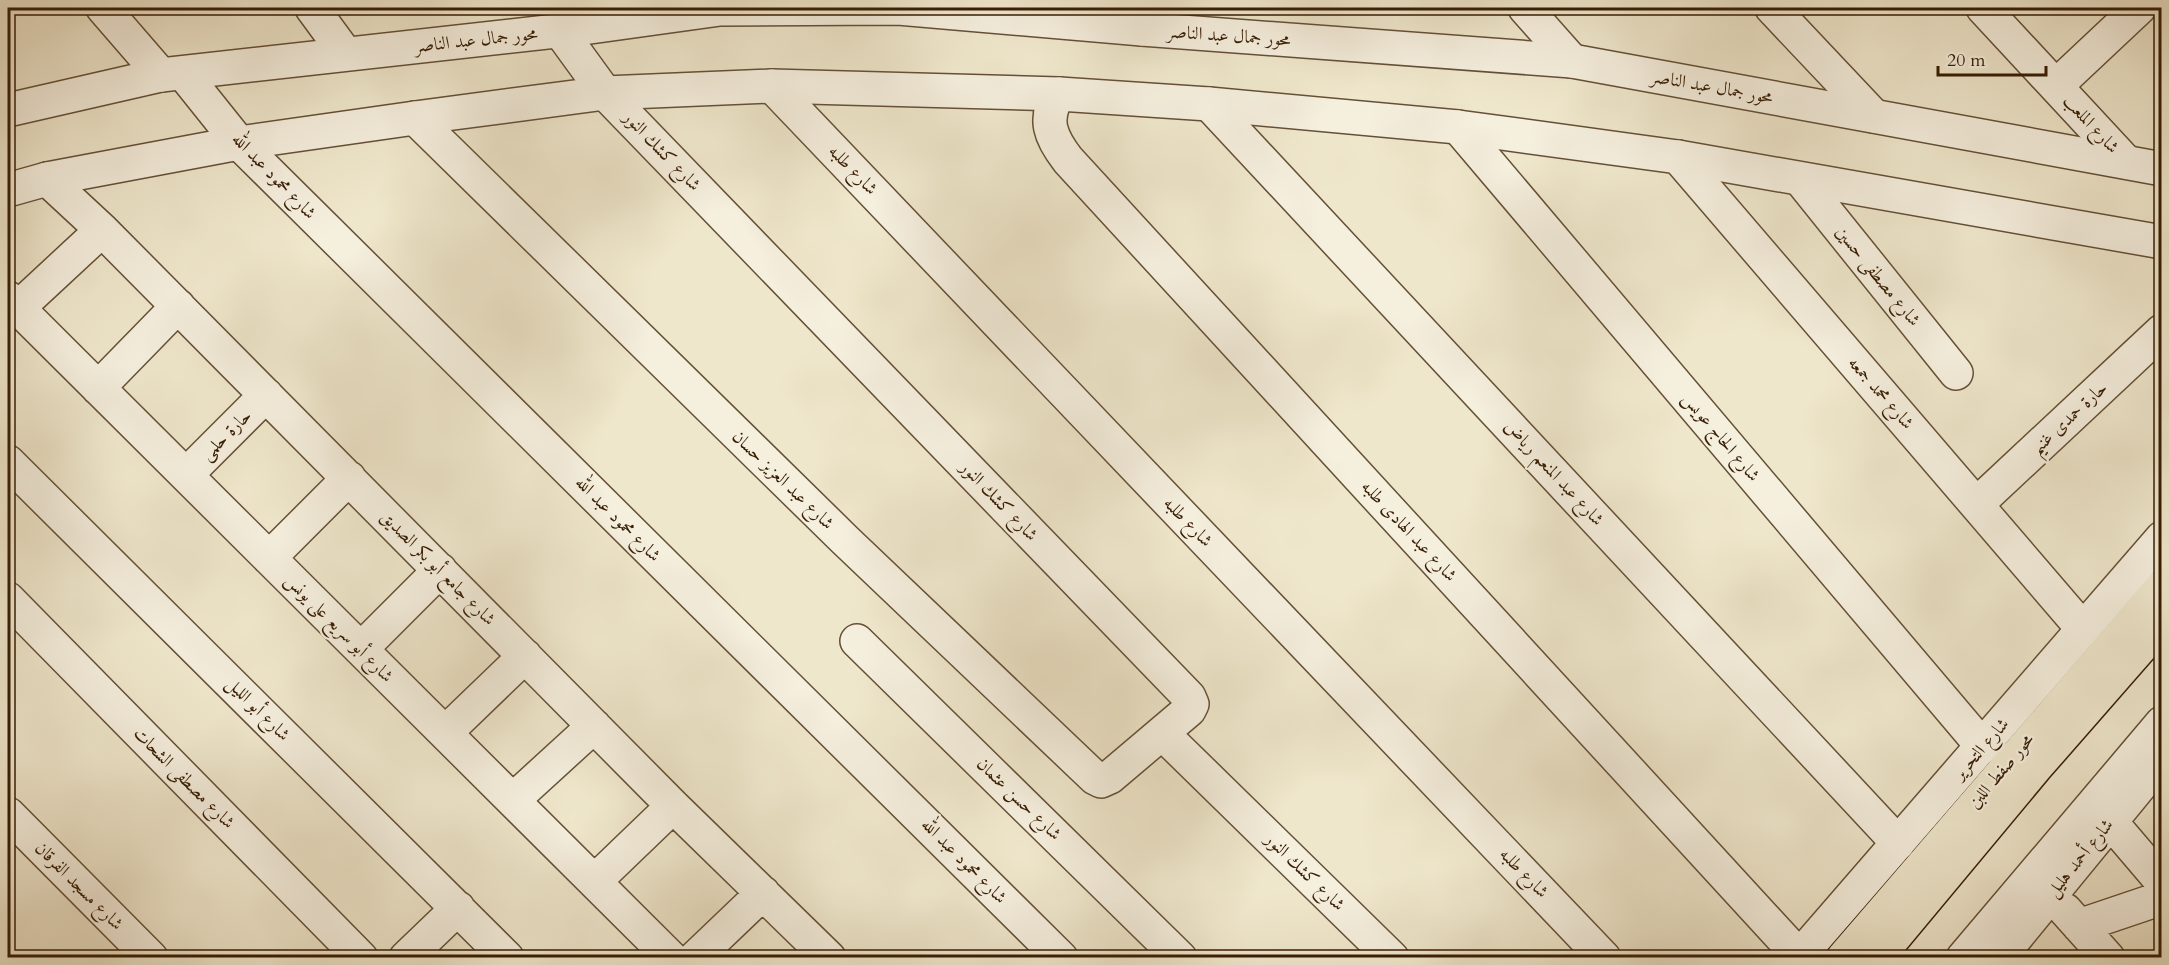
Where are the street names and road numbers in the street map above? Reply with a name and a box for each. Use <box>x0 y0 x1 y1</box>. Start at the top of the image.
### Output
street label: محور جمال عبد الناصر <box>1165 19 1292 53</box>
street label: محور جمال عبد الناصر <box>411 21 539 59</box>
street label: محور جمال عبد الناصر <box>1647 64 1775 110</box>
street label: شارع الملعب <box>2056 89 2125 160</box>
street label: شارع كشك النور <box>615 104 707 198</box>
street label: شارع محمود عبد الله <box>225 126 323 226</box>
street label: شارع طلبه <box>821 139 883 202</box>
street label: شارع مصطفى حسين <box>1828 220 1926 333</box>
street label: شارع محمد جمعه <box>1841 351 1920 436</box>
street label: حارة حمدى غنيم <box>2025 376 2116 464</box>
street label: شارع الحاج عويس <box>1674 387 1766 489</box>
street label: حارة حلمى <box>195 404 257 466</box>
street label: شارع عبد المنعم رياض <box>1495 415 1610 534</box>
street label: شارع عبد العزيز حسان <box>725 425 840 537</box>
street label: شارع كشك النور <box>952 454 1044 548</box>
street label: شارع محمود عبد الله <box>568 469 668 569</box>
street label: شارع عبد الهادى طلبه <box>1354 475 1463 589</box>
street label: شارع طلبه <box>1156 491 1218 554</box>
street label: شارع جامع أبو بكر الصديق <box>373 504 502 633</box>
street label: شارع أبو سريع على يونس <box>277 567 400 690</box>
street label: شارع أبو الليل <box>219 671 296 748</box>
street label: شارع التحرير <box>1946 713 2016 788</box>
street label: شارع مصطفى الشحات <box>126 722 240 836</box>
street label: محور صفط اللبن <box>1962 728 2040 814</box>
street label: شارع حسن عثمان <box>969 752 1067 848</box>
street label: شارع محمود عبد الله <box>914 811 1014 911</box>
street label: شارع أحمد هليل <box>2040 813 2121 904</box>
street label: شارع كشك النور <box>1257 826 1351 918</box>
street label: شارع مسجد الفرقان <box>28 836 129 937</box>
street label: شارع طلبه <box>1492 842 1554 905</box>

